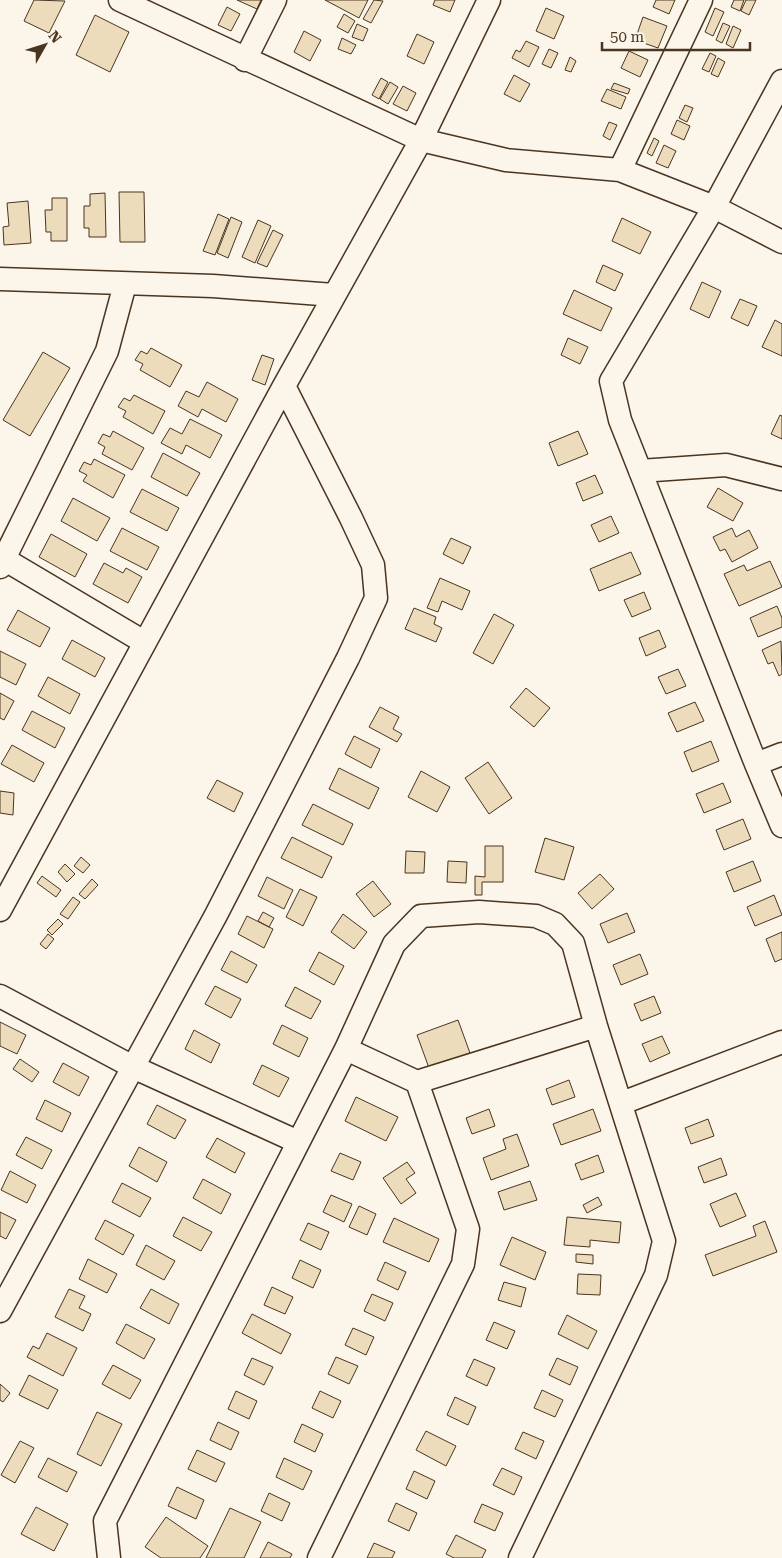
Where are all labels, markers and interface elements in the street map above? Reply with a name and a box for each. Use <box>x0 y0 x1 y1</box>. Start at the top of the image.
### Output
north arrow <box>20 20 70 70</box>
scale bar <box>602 20 750 52</box>
text: N <box>45 28 65 46</box>
text: 50 m <box>610 28 645 46</box>

